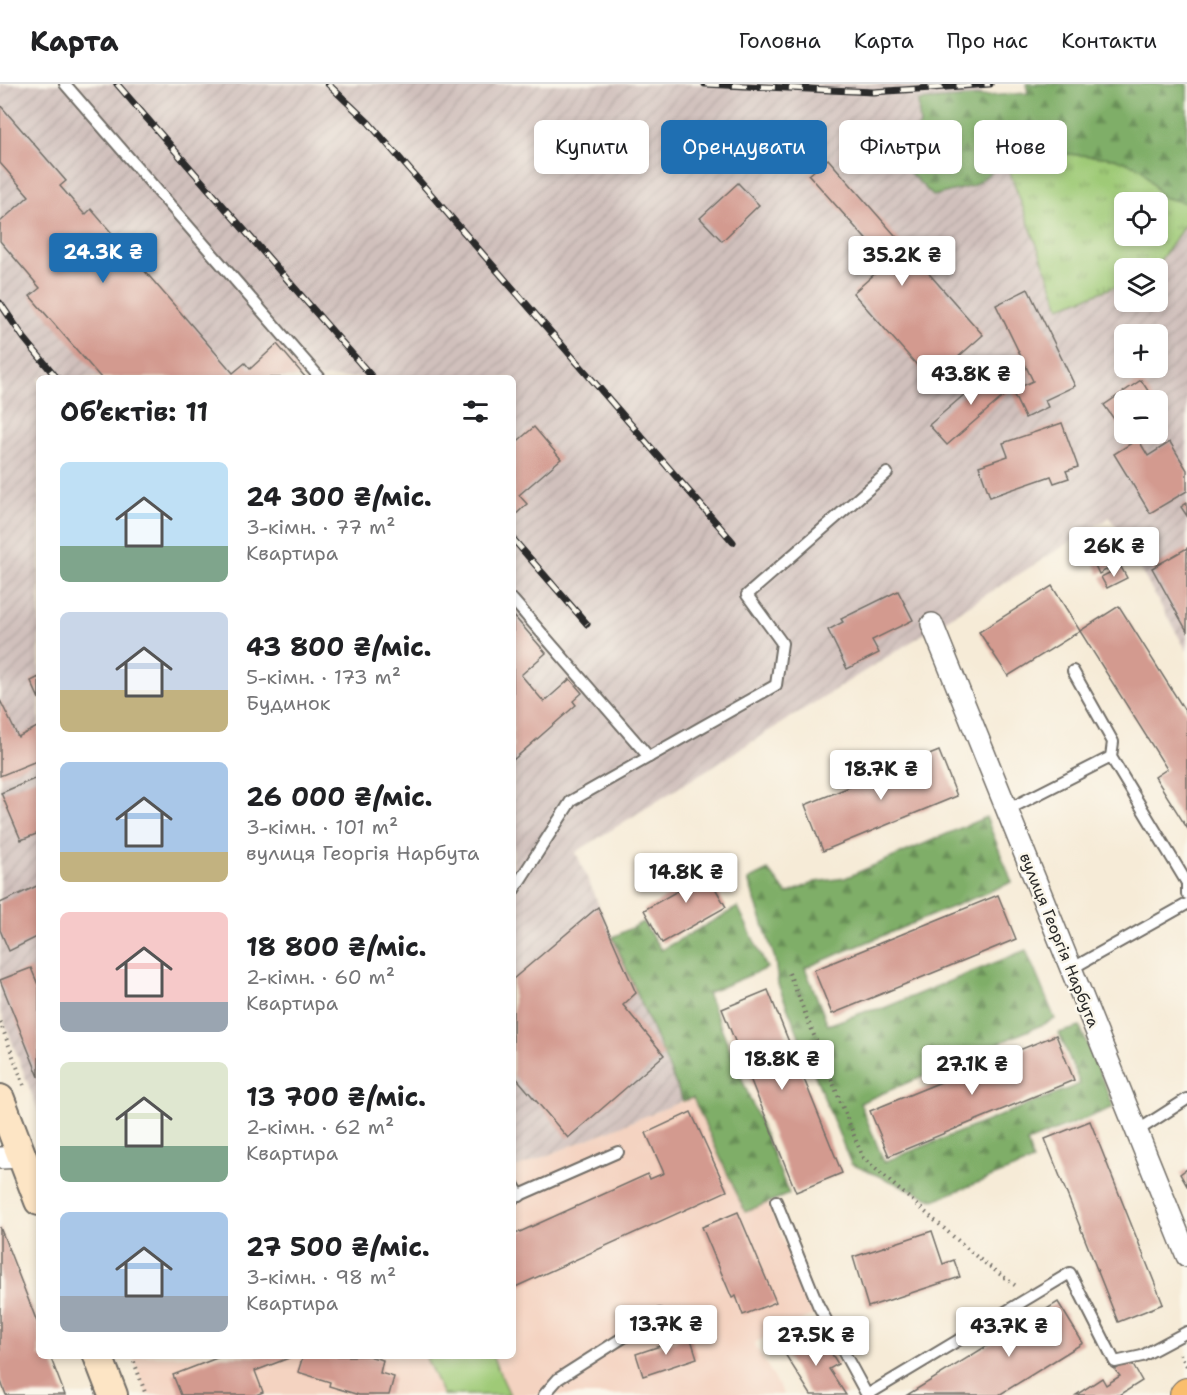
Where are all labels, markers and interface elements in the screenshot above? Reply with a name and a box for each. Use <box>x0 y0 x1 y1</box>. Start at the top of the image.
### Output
text: Карта <box>30 22 119 60</box>
text: Головна <box>739 27 821 55</box>
text: Карта <box>854 27 914 55</box>
text: Про нас <box>947 27 1028 55</box>
text: Контакти <box>1061 27 1157 55</box>
chip: Купити <box>534 120 649 174</box>
chip: Орендувати <box>661 120 827 174</box>
chip: Фільтри <box>839 120 962 174</box>
chip: Нове <box>974 120 1067 174</box>
map controls <box>1114 192 1168 444</box>
button: locate <box>1114 192 1168 246</box>
pin: 24.3K ₴ <box>48 233 158 284</box>
pin: 35.2K ₴ <box>847 236 957 287</box>
text: 24.3K ₴ <box>63 239 143 265</box>
text: 35.2K ₴ <box>862 242 942 268</box>
button: layers <box>1114 258 1168 312</box>
button: + <box>1114 324 1168 378</box>
pin: 43.8K ₴ <box>916 355 1026 406</box>
text: 43.8K ₴ <box>931 361 1011 387</box>
button: − <box>1114 390 1168 444</box>
text: Об’єктів: 11 <box>60 394 208 429</box>
icon: filters <box>459 395 492 428</box>
text: 24 300 ₴/міс. <box>246 479 432 514</box>
icon: home <box>108 486 180 558</box>
text: 3-кімн. · 77 m² <box>246 514 395 540</box>
pin: 26K ₴ <box>1072 527 1156 578</box>
text: 26K ₴ <box>1083 533 1145 559</box>
text: Квартира <box>246 540 338 566</box>
text: 43 800 ₴/міс. <box>246 629 432 664</box>
icon: home <box>108 636 180 708</box>
text: 5-кімн. · 173 m² <box>246 664 401 690</box>
text: Будинок <box>246 690 330 716</box>
pin: 18.7K ₴ <box>826 750 936 801</box>
text: 18.7K ₴ <box>844 756 918 782</box>
text: 26 000 ₴/міс. <box>246 779 433 814</box>
icon: home <box>108 786 180 858</box>
text: 3-кімн. · 101 m² <box>246 814 398 840</box>
text: вулиця Георгія Нарбута <box>246 840 479 866</box>
street label: вулиця Георгія Нарбута <box>1015 850 1104 1031</box>
pin: 14.8K ₴ <box>631 853 741 904</box>
text: 14.8K ₴ <box>648 859 724 885</box>
text: 18 800 ₴/міс. <box>246 929 426 964</box>
icon: home <box>108 936 180 1008</box>
text: 2-кімн. · 60 m² <box>246 964 395 990</box>
text: Квартира <box>246 990 338 1016</box>
pin: 18.8K ₴ <box>727 1040 837 1091</box>
pin: 27.1K ₴ <box>917 1045 1027 1096</box>
text: 18.8K ₴ <box>744 1046 820 1072</box>
text: 27.1K ₴ <box>936 1051 1008 1077</box>
text: 13 700 ₴/міс. <box>246 1079 426 1114</box>
icon: home <box>108 1086 180 1158</box>
text: 2-кімн. · 62 m² <box>246 1114 394 1140</box>
text: Квартира <box>246 1140 338 1166</box>
text: 27 500 ₴/міс. <box>246 1229 430 1264</box>
icon: home <box>108 1236 180 1308</box>
text: 3-кімн. · 98 m² <box>246 1264 396 1290</box>
text: Квартира <box>246 1290 338 1316</box>
pin: 13.7K ₴ <box>611 1305 721 1356</box>
pin: 43.7K ₴ <box>954 1307 1064 1358</box>
text: 13.7K ₴ <box>629 1311 703 1337</box>
text: 43.7K ₴ <box>970 1313 1048 1339</box>
pin: 27.5K ₴ <box>761 1316 871 1367</box>
text: 27.5K ₴ <box>777 1322 855 1348</box>

